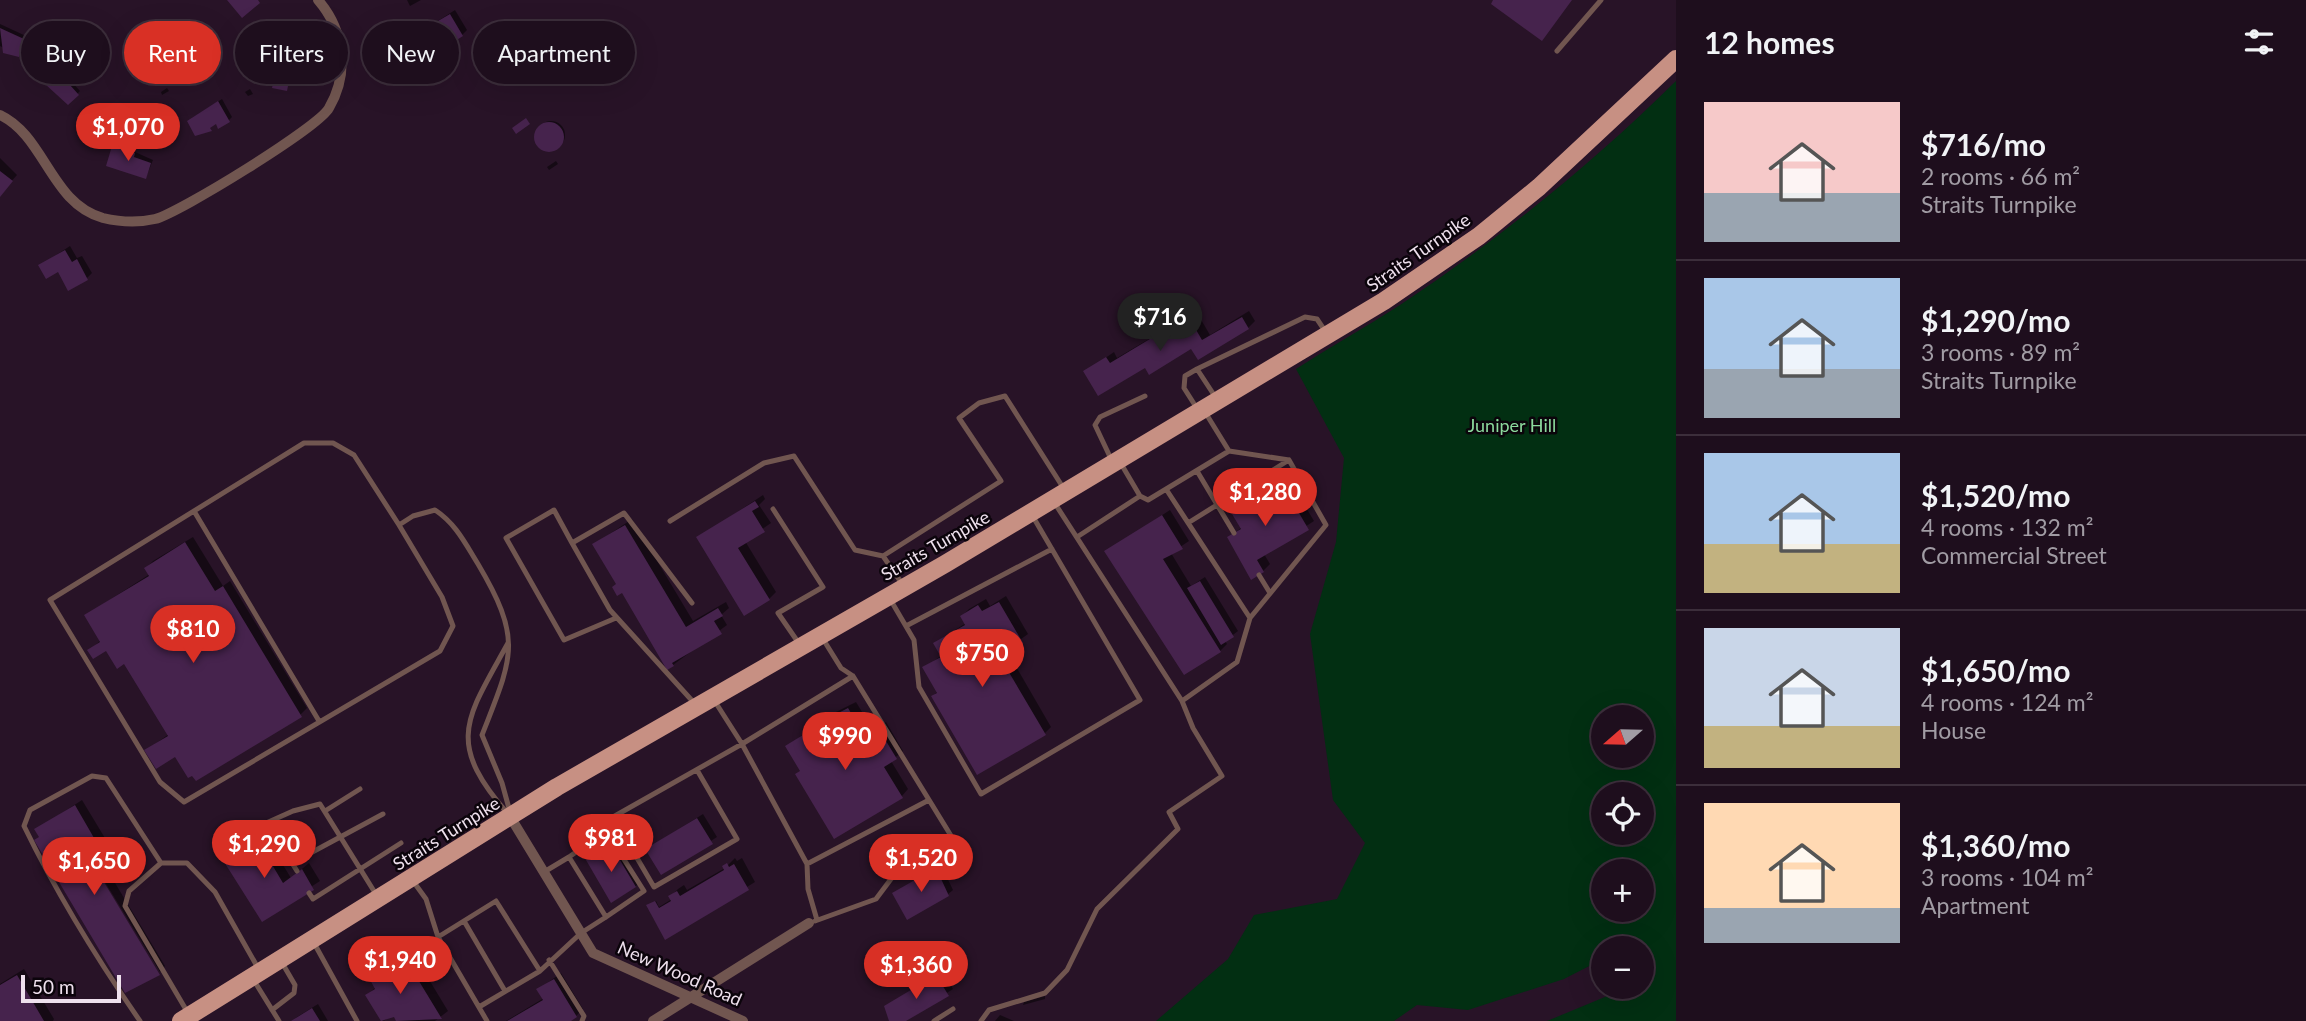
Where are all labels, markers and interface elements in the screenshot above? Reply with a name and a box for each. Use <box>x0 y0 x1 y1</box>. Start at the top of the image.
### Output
chip: Buy <box>21 21 110 84</box>
chip: Rent <box>124 21 221 84</box>
chip: Filters <box>235 21 348 84</box>
chip: New <box>362 21 459 84</box>
chip: Apartment <box>473 21 635 84</box>
icon: filters <box>2240 23 2278 61</box>
text: 12 homes <box>1704 24 1835 60</box>
pin: $1,070 <box>71 104 185 163</box>
text: $1,070 <box>92 112 164 140</box>
text: $716/mo <box>1921 126 2046 162</box>
icon: home <box>1760 130 1844 214</box>
text: 2 rooms · 66 m² <box>1921 162 2080 190</box>
text: Straits Turnpike <box>1921 190 2077 218</box>
street label: Straits Turnpike <box>1362 208 1474 296</box>
pin: $716 <box>1119 294 1201 353</box>
text: $716 <box>1133 302 1187 330</box>
text: $1,290/mo <box>1921 302 2070 338</box>
icon: home <box>1760 306 1844 390</box>
text: 3 rooms · 89 m² <box>1921 338 2080 366</box>
text: Straits Turnpike <box>1921 366 2077 394</box>
park label: Juniper Hill <box>1468 414 1556 436</box>
pin: $1,280 <box>1208 468 1322 528</box>
text: $1,280 <box>1229 477 1301 505</box>
text: $1,520/mo <box>1921 477 2070 513</box>
icon: home <box>1760 481 1844 565</box>
street label: Straits Turnpike <box>877 505 993 585</box>
text: 4 rooms · 132 m² <box>1921 513 2093 541</box>
text: Commercial Street <box>1921 541 2107 569</box>
pin: $810 <box>152 606 234 665</box>
text: $810 <box>166 614 220 642</box>
pin: $750 <box>941 630 1023 689</box>
text: $750 <box>955 638 1009 666</box>
text: $1,650/mo <box>1921 652 2070 688</box>
icon: home <box>1760 656 1844 740</box>
text: 4 rooms · 124 m² <box>1921 688 2093 716</box>
north arrow <box>1591 705 1654 768</box>
map controls <box>1591 705 1654 999</box>
pin: $990 <box>804 712 886 772</box>
text: House <box>1921 716 1986 744</box>
text: $990 <box>818 721 872 749</box>
button: locate <box>1591 782 1654 845</box>
street label: Straits Turnpike <box>389 791 503 875</box>
pin: $981 <box>570 814 652 874</box>
pin: $1,290 <box>207 820 321 880</box>
text: $981 <box>584 823 638 851</box>
text: $1,360/mo <box>1921 827 2070 863</box>
text: $1,290 <box>228 829 300 857</box>
icon: home <box>1760 831 1844 915</box>
pin: $1,520 <box>864 834 978 894</box>
pin: $1,650 <box>37 838 151 897</box>
text: $1,520 <box>885 843 957 871</box>
text: $1,650 <box>58 846 130 874</box>
button: + <box>1591 859 1654 922</box>
text: 3 rooms · 104 m² <box>1921 863 2093 891</box>
text: Apartment <box>1921 891 2029 919</box>
pin: $1,940 <box>343 936 457 996</box>
street label: New Wood Road <box>614 936 746 1010</box>
button: − <box>1591 936 1654 999</box>
pin: $1,360 <box>859 942 973 1001</box>
text: $1,940 <box>364 945 436 973</box>
text: $1,360 <box>880 950 952 978</box>
scale bar <box>21 972 121 1004</box>
text: 50 m <box>32 975 75 998</box>

